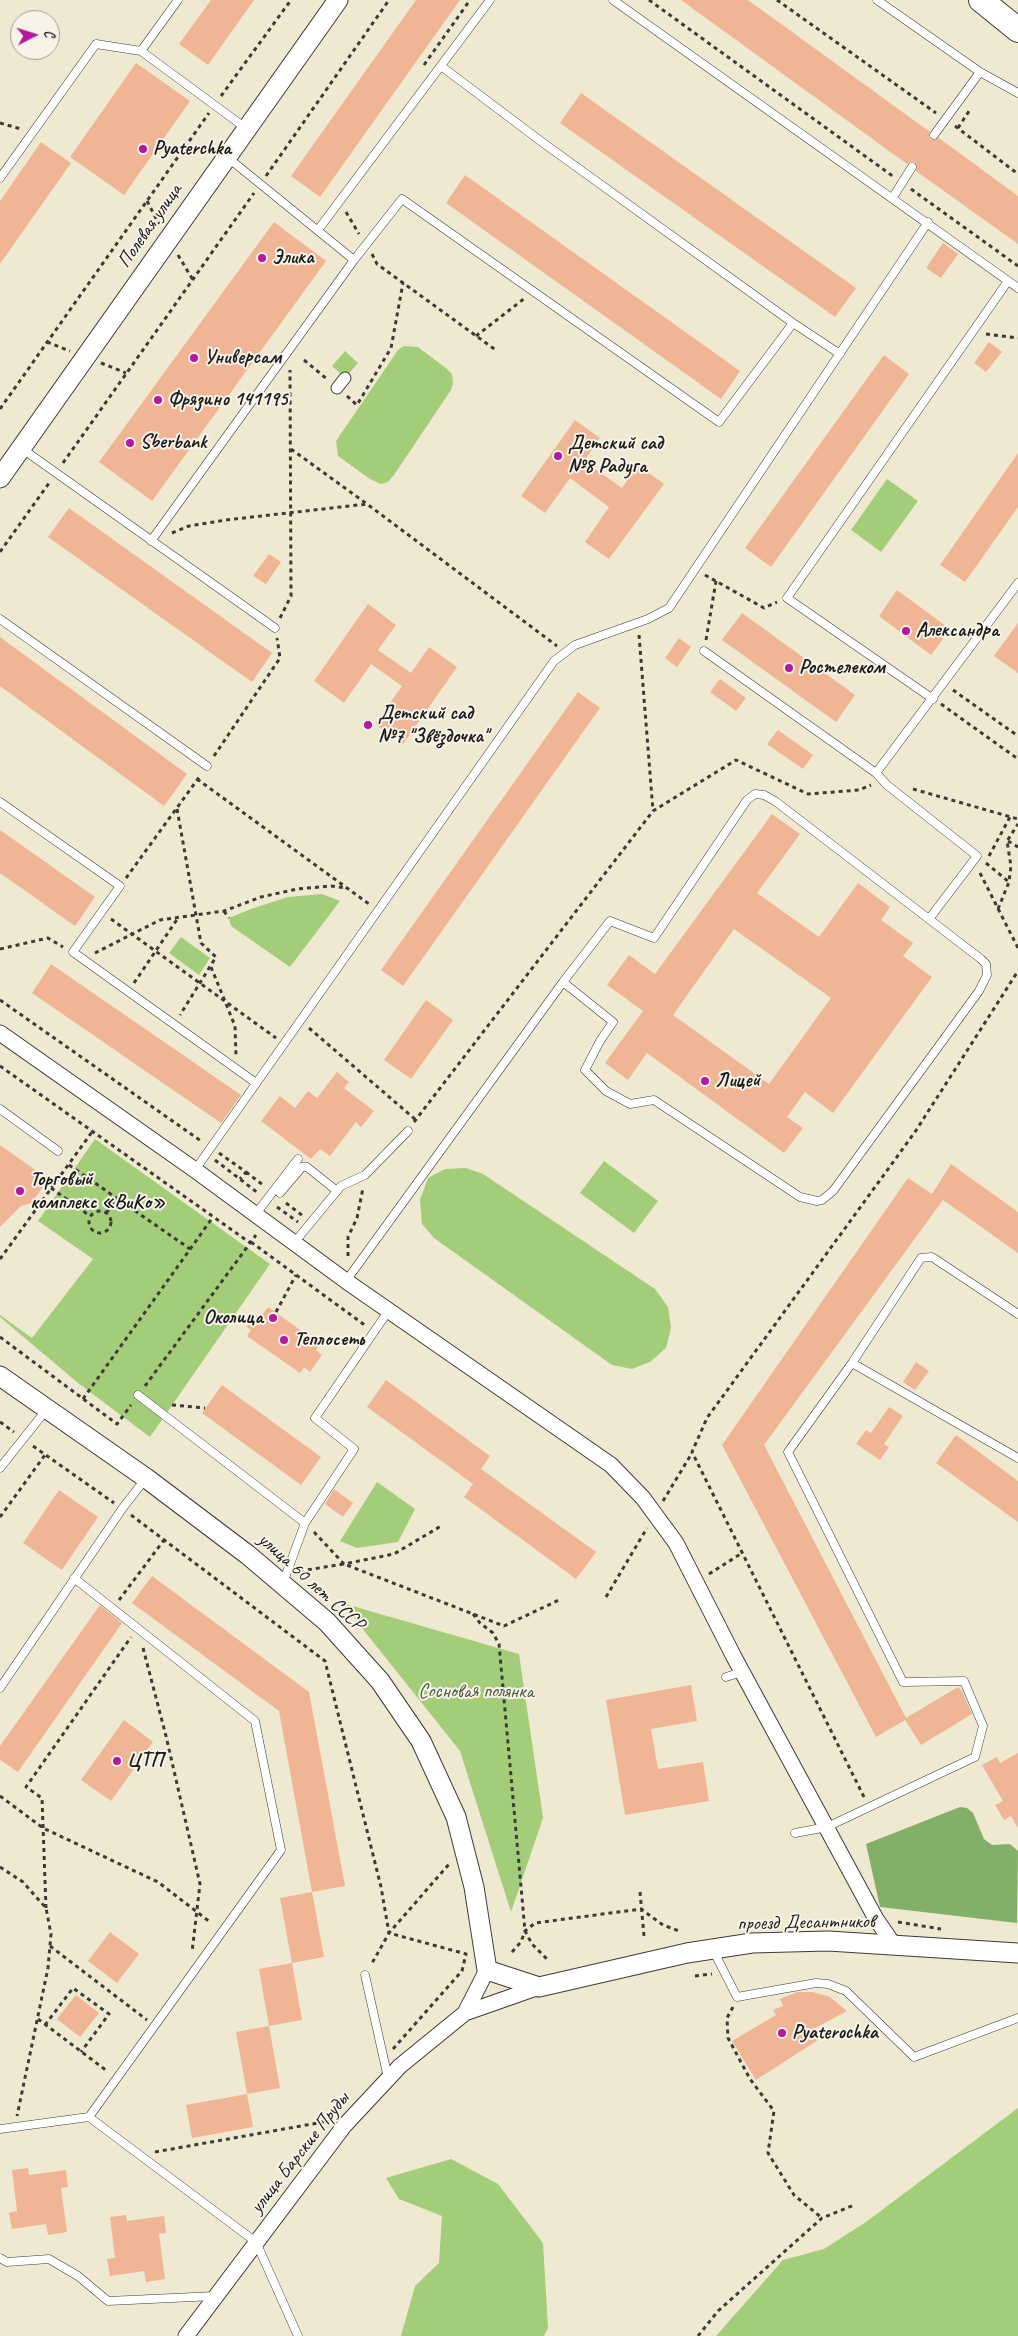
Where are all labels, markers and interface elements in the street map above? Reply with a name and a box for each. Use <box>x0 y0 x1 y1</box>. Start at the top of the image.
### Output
north arrow <box>10 10 60 60</box>
text: С <box>41 30 58 38</box>
place label: Pyaterchka <box>153 137 231 161</box>
marker: Pyaterchka <box>137 143 149 155</box>
street label: Полевая улица <box>112 179 188 273</box>
place label: Элика <box>272 246 314 270</box>
marker: Элика <box>256 252 268 264</box>
place label: Универсам <box>204 346 281 370</box>
marker: Универсам <box>188 352 200 364</box>
place label: Фрязино 141195 <box>168 388 288 412</box>
marker: Фрязино 141195 <box>152 394 164 406</box>
place label: Sberbank <box>140 431 207 455</box>
place label: Детский сад №8 Радуга <box>568 432 663 479</box>
marker: Sberbank <box>124 437 136 449</box>
marker: Детский сад №8 Радуга <box>552 450 564 462</box>
place label: Александра <box>916 619 999 643</box>
marker: Александра <box>900 625 912 637</box>
place label: Ростелеком <box>799 656 885 680</box>
marker: Ростелеком <box>783 662 795 674</box>
place label: Детский сад №7 "Звёздочка" <box>378 702 488 749</box>
marker: Детский сад №7 "Звёздочка" <box>362 719 374 731</box>
place label: Лицей <box>715 1069 760 1093</box>
marker: Лицей <box>699 1075 711 1087</box>
place label: Торговый комплекс «ВиКо» <box>30 1168 165 1215</box>
marker: Торговый комплекс «ВиКо» <box>14 1185 26 1197</box>
place label: Околица <box>204 1306 263 1330</box>
marker: Околица <box>267 1312 279 1324</box>
place label: Теплосеть <box>294 1328 364 1352</box>
marker: Теплосеть <box>278 1334 290 1346</box>
street label: улица 60 лет СССР <box>253 1528 369 1636</box>
park label: Сосновая полянка <box>418 1680 534 1704</box>
place label: ЦТП <box>127 1749 163 1773</box>
marker: ЦТП <box>111 1755 123 1767</box>
street label: проезд Десантников <box>737 1910 875 1936</box>
place label: Pyaterochka <box>792 2021 878 2045</box>
marker: Pyaterochka <box>776 2027 788 2039</box>
street label: улица Барские Пруды <box>245 2088 355 2218</box>

